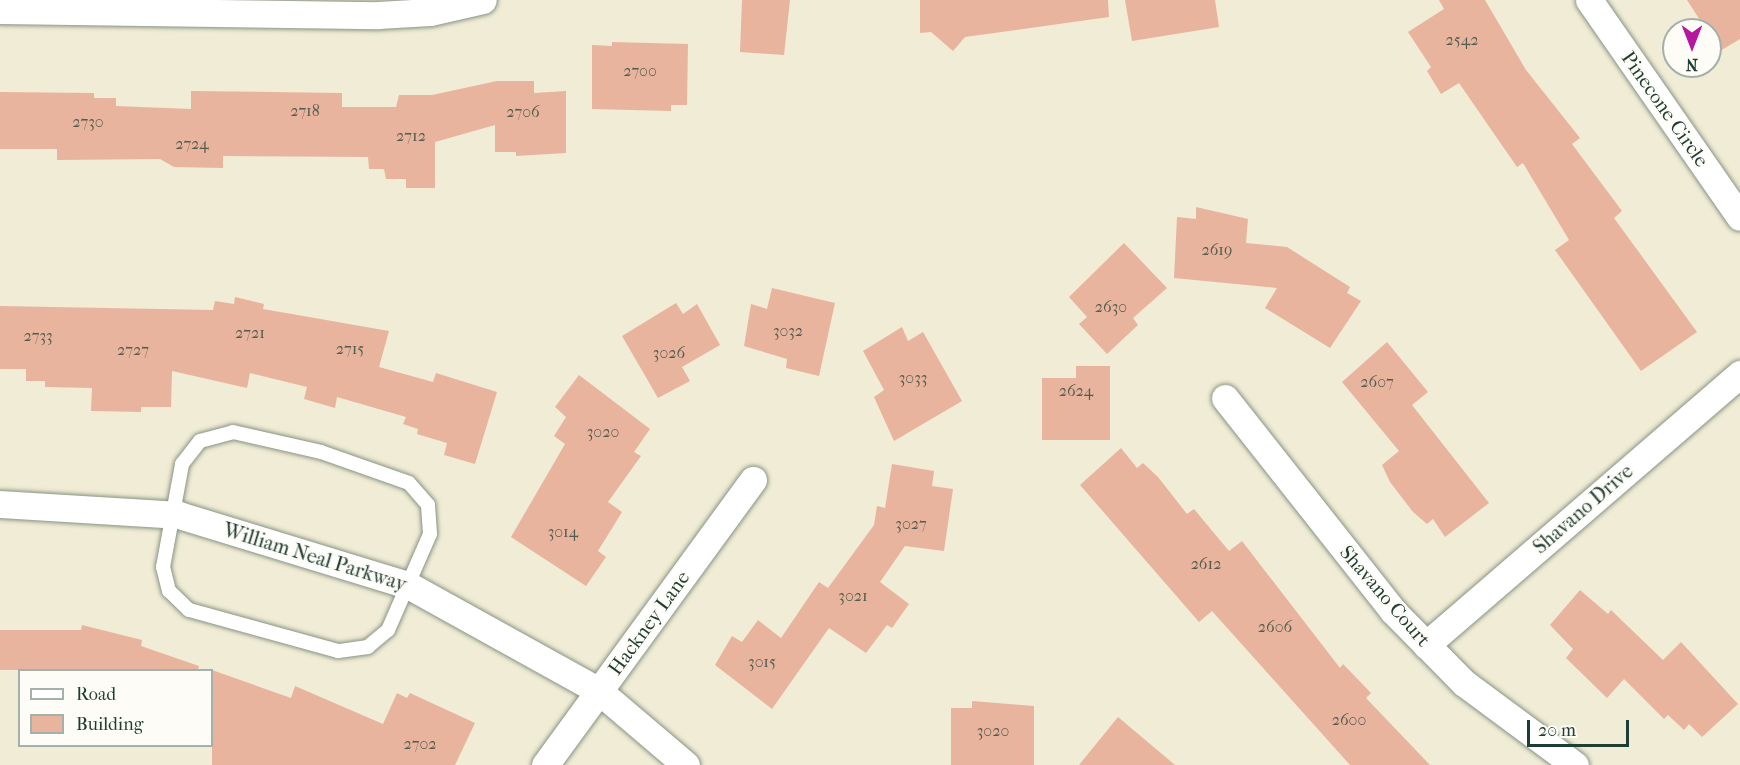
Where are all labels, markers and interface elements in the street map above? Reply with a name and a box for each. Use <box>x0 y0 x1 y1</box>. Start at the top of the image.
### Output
north arrow <box>1662 18 1722 78</box>
house number: 2542 <box>1446 30 1478 50</box>
street label: Pinecone Circle <box>1616 47 1714 171</box>
text: N <box>1686 55 1698 74</box>
house number: 2700 <box>623 61 657 81</box>
house number: 2718 <box>290 101 320 121</box>
house number: 2706 <box>506 102 540 122</box>
house number: 2730 <box>72 112 104 132</box>
house number: 2712 <box>396 126 426 146</box>
house number: 2724 <box>175 134 209 154</box>
house number: 2619 <box>1202 240 1232 260</box>
house number: 2630 <box>1095 297 1127 317</box>
house number: 3032 <box>773 321 803 341</box>
house number: 2721 <box>235 323 265 343</box>
house number: 2733 <box>23 326 53 346</box>
house number: 2715 <box>336 339 364 359</box>
house number: 2727 <box>117 340 149 360</box>
house number: 3026 <box>653 343 685 363</box>
house number: 3033 <box>899 368 927 388</box>
house number: 2607 <box>1360 372 1394 392</box>
house number: 2624 <box>1059 381 1093 401</box>
house number: 3020 <box>587 422 619 442</box>
street label: Shavano Drive <box>1528 459 1638 559</box>
house number: 3027 <box>895 514 927 534</box>
street label: William Neal Parkway <box>220 518 410 596</box>
house number: 3014 <box>548 522 578 542</box>
street label: Shavano Court <box>1335 541 1435 651</box>
house number: 2612 <box>1191 554 1221 574</box>
street label: Hackney Lane <box>603 566 695 680</box>
house number: 3021 <box>838 586 868 606</box>
house number: 2606 <box>1258 617 1292 637</box>
house number: 3015 <box>748 652 776 672</box>
legend <box>18 669 213 747</box>
text: Road <box>76 684 116 705</box>
scale bar <box>1530 708 1632 746</box>
house number: 2600 <box>1332 710 1366 730</box>
text: Building <box>76 714 143 735</box>
text: 20 m <box>1538 720 1576 741</box>
house number: 3020 <box>977 721 1009 741</box>
house number: 2702 <box>404 734 436 754</box>

